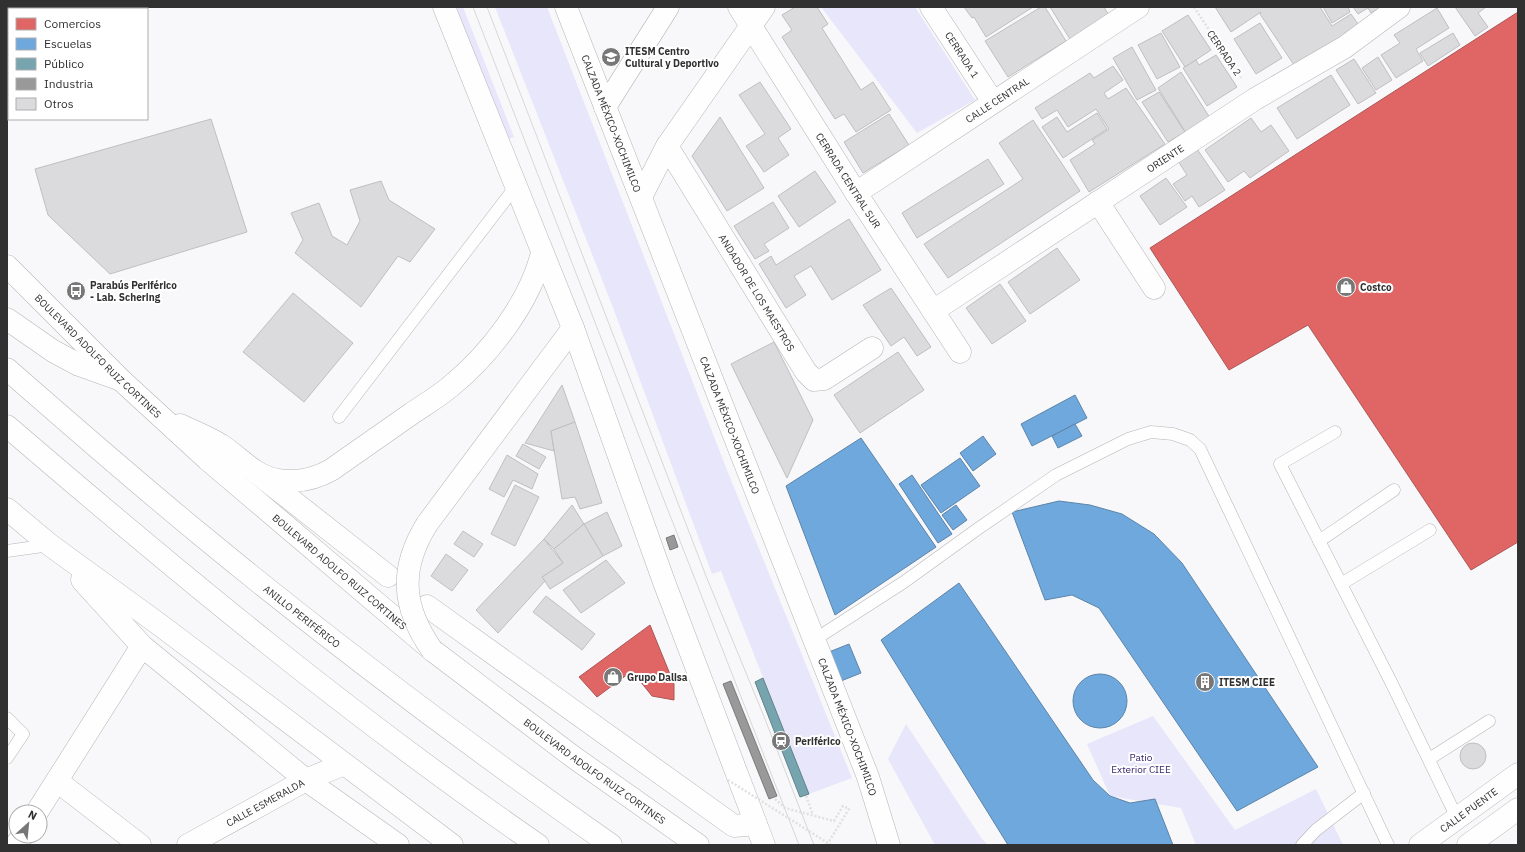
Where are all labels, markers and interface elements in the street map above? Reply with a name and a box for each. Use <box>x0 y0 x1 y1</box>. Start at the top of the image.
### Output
legend <box>8 8 148 120</box>
text: Comercios <box>44 16 101 31</box>
street label: CERRADA 2 <box>1204 28 1244 78</box>
street label: CERRADA 1 <box>942 29 982 80</box>
text: Escuelas <box>44 36 92 51</box>
place label: ITESM Centro Cultural y Deportivo <box>625 45 719 70</box>
school or university icon: ITESM Centro Cultural y Deportivo <box>600 46 622 68</box>
street label: CALZADA MÉXICO-XOCHIMILCO <box>579 53 644 194</box>
text: Público <box>44 56 84 71</box>
street label: CALLE CENTRAL <box>963 74 1031 126</box>
text: Industria <box>44 76 94 91</box>
text: Otros <box>44 96 74 111</box>
street label: CERRADA CENTRAL SUR <box>813 130 884 231</box>
street label: ORIENTE <box>1144 141 1186 175</box>
street label: ANDADOR DE LOS MAESTROS <box>716 232 798 354</box>
shop icon: Costco <box>1335 276 1357 298</box>
place label: Parabús Periférico - Lab. Schering <box>90 279 177 304</box>
bus stop icon: Parabús Periférico - Lab. Schering <box>65 280 87 302</box>
place label: Costco <box>1360 281 1392 294</box>
street label: BOULEVARD ADOLFO RUIZ CORTINES <box>32 291 164 421</box>
street label: CALZADA MÉXICO-XOCHIMILCO <box>697 354 763 496</box>
street label: BOULEVARD ADOLFO RUIZ CORTINES <box>270 511 410 632</box>
street label: ANILLO PERIFÉRICO <box>261 582 343 650</box>
street label: CALZADA MÉXICO-XOCHIMILCO <box>815 656 880 797</box>
shop icon: Grupo Dalisa <box>602 666 624 688</box>
place label: Grupo Dalisa <box>627 671 688 684</box>
building icon: ITESM CIEE <box>1194 671 1216 693</box>
place label: ITESM CIEE <box>1219 676 1275 689</box>
street label: BOULEVARD ADOLFO RUIZ CORTINES <box>521 715 668 827</box>
station icon: Periférico <box>770 730 792 752</box>
place label: Periférico <box>795 735 841 748</box>
park label: Patio Exterior CIEE <box>1111 751 1171 776</box>
street label: CALLE ESMERALDA <box>224 775 307 829</box>
street label: CALLE PUENTE <box>1437 784 1500 835</box>
north arrow <box>8 804 48 844</box>
text: N <box>26 807 39 823</box>

